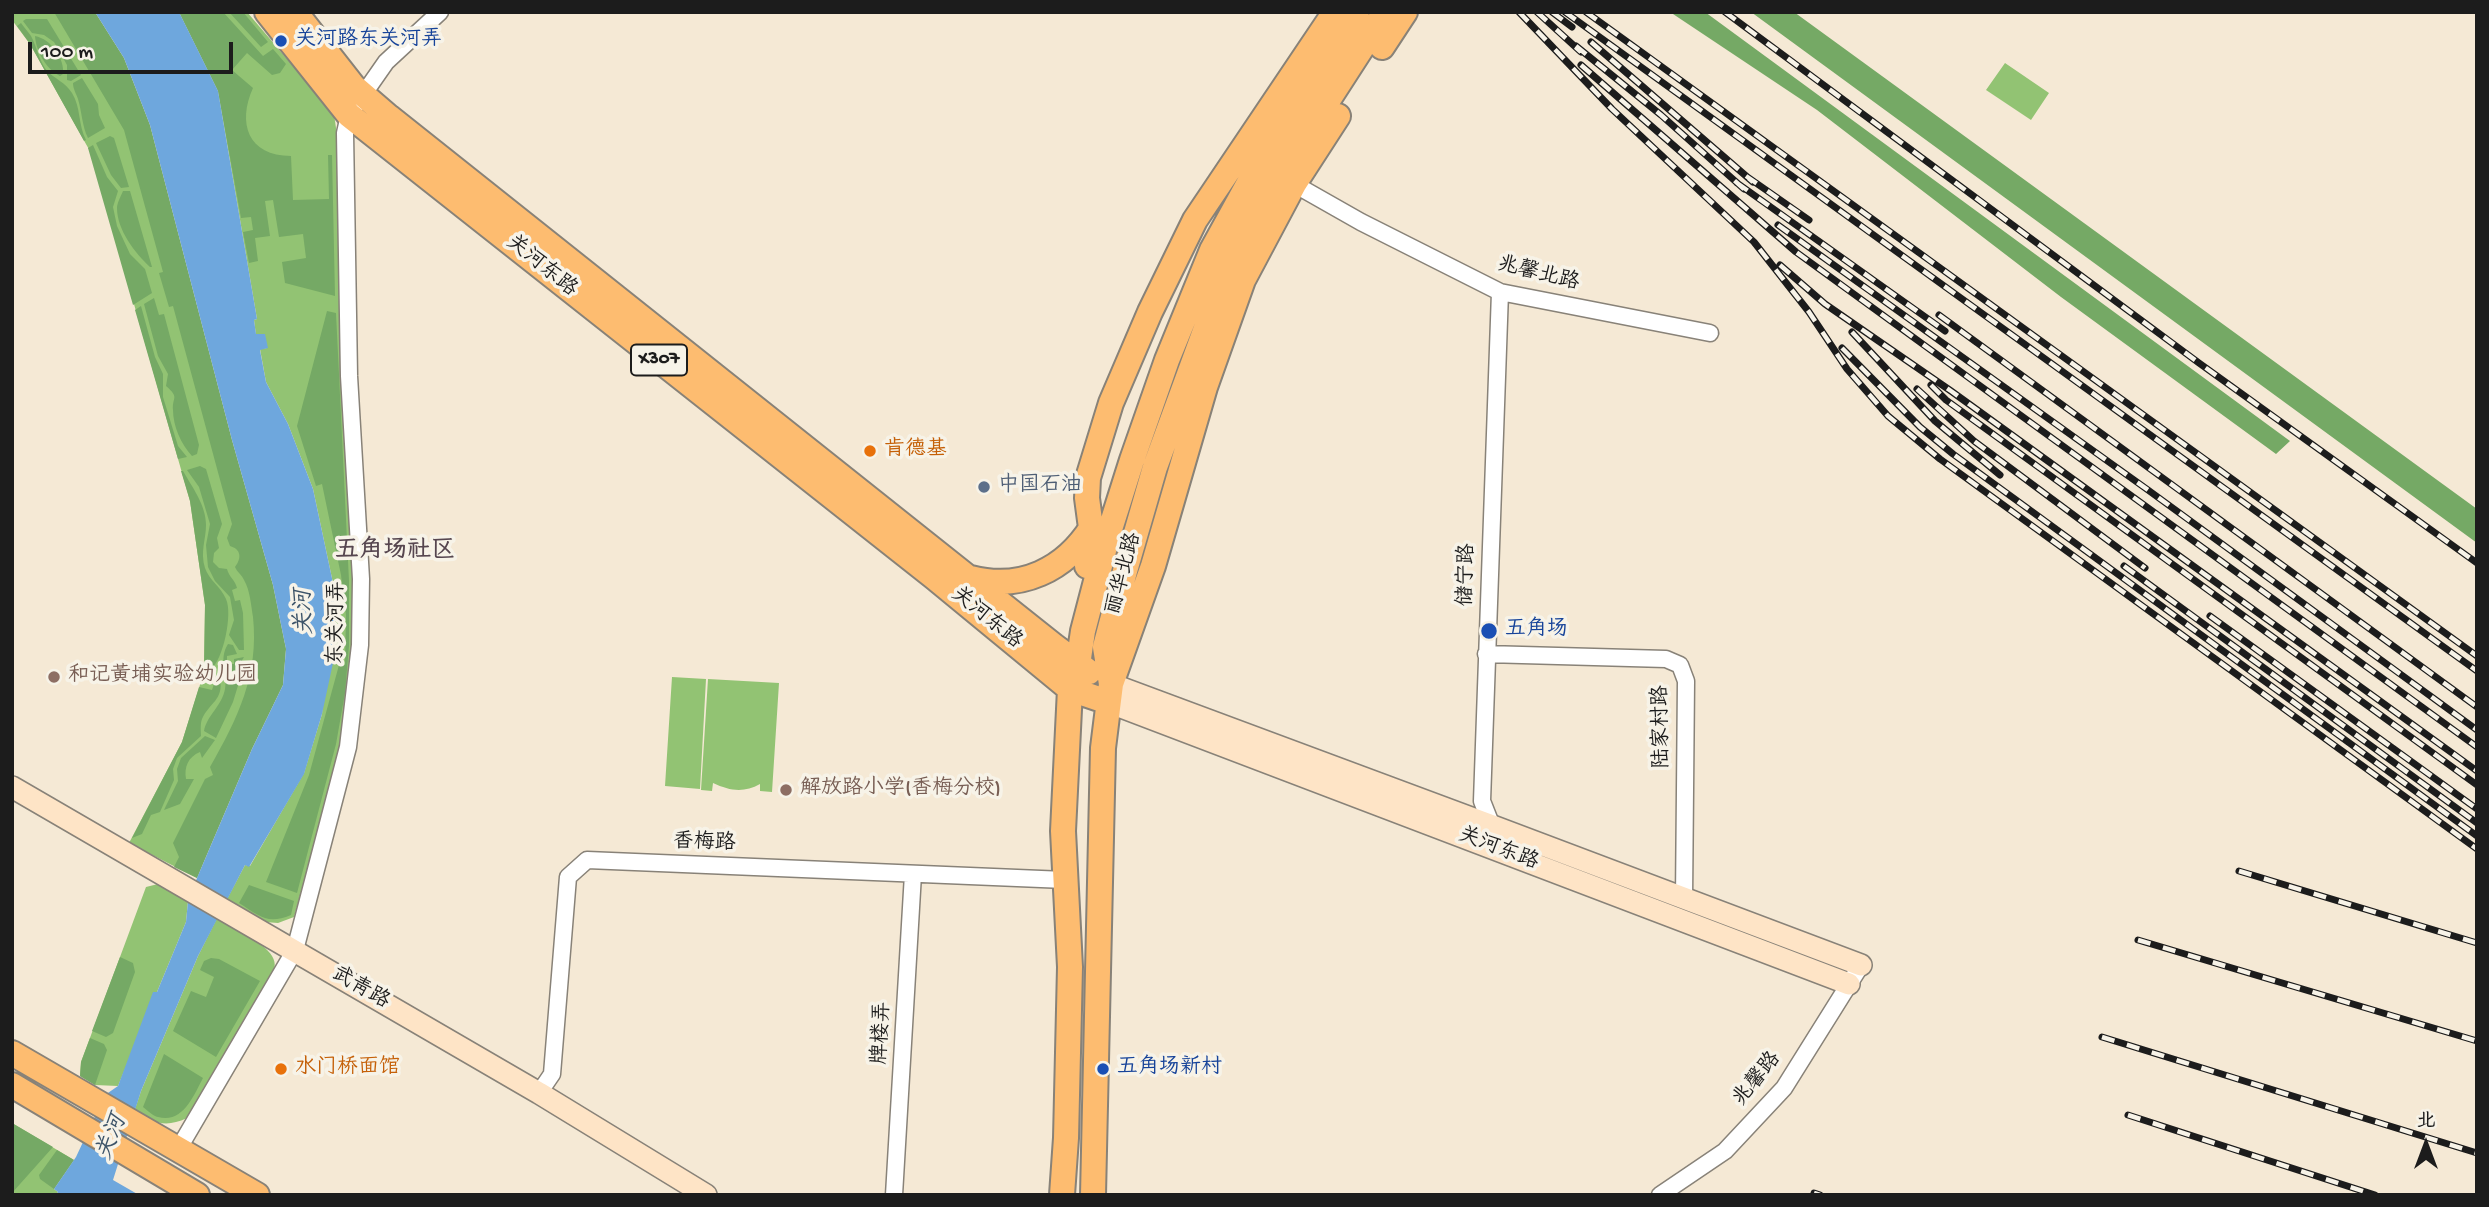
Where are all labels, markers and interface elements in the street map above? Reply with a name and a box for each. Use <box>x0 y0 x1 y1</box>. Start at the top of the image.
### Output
scale bar <box>32 28 236 72</box>
place label: 关河路东关河弄 <box>295 28 442 54</box>
marker: 关河路东关河弄 <box>273 33 289 49</box>
text: 100 m <box>41 41 93 66</box>
street label: 关河东路 <box>500 231 582 303</box>
street label: 兆馨北路 <box>1494 253 1582 297</box>
road number: X307 <box>631 344 687 376</box>
place label: 肯德基 <box>884 438 947 464</box>
marker: 肯德基 <box>862 443 878 459</box>
place label: 中国石油 <box>998 474 1082 500</box>
marker: 中国石油 <box>976 479 992 495</box>
street label: 丽华北路 <box>1102 530 1148 618</box>
district label: 五角场社区 <box>335 538 455 566</box>
street label: 储宁路 <box>1454 543 1482 607</box>
street label: 东关河弄 <box>325 581 351 665</box>
street label: 关河东路 <box>945 583 1027 655</box>
water label: 关河 <box>291 589 321 635</box>
place label: 五角场 <box>1505 618 1568 644</box>
marker: 五角场 <box>1479 621 1499 641</box>
place label: 和记黄埔实验幼儿园 <box>68 664 257 690</box>
marker: 和记黄埔实验幼儿园 <box>46 669 62 685</box>
street label: 陆家村路 <box>1650 685 1676 769</box>
place label: 解放路小学(香梅分校) <box>800 777 1001 803</box>
marker: 解放路小学(香梅分校) <box>778 782 794 798</box>
street label: 关河东路 <box>1454 823 1542 877</box>
street label: 香梅路 <box>672 830 736 858</box>
street label: 武青路 <box>326 962 394 1016</box>
street label: 牌楼弄 <box>869 1001 897 1065</box>
street label: 兆馨路 <box>1728 1048 1788 1112</box>
place label: 水门桥面馆 <box>295 1056 400 1082</box>
place label: 五角场新村 <box>1117 1056 1222 1082</box>
marker: 水门桥面馆 <box>273 1061 289 1077</box>
marker: 五角场新村 <box>1095 1061 1111 1077</box>
north arrow <box>2391 1109 2461 1179</box>
text: 北 <box>2416 1111 2436 1134</box>
water label: 关河 <box>92 1112 134 1164</box>

